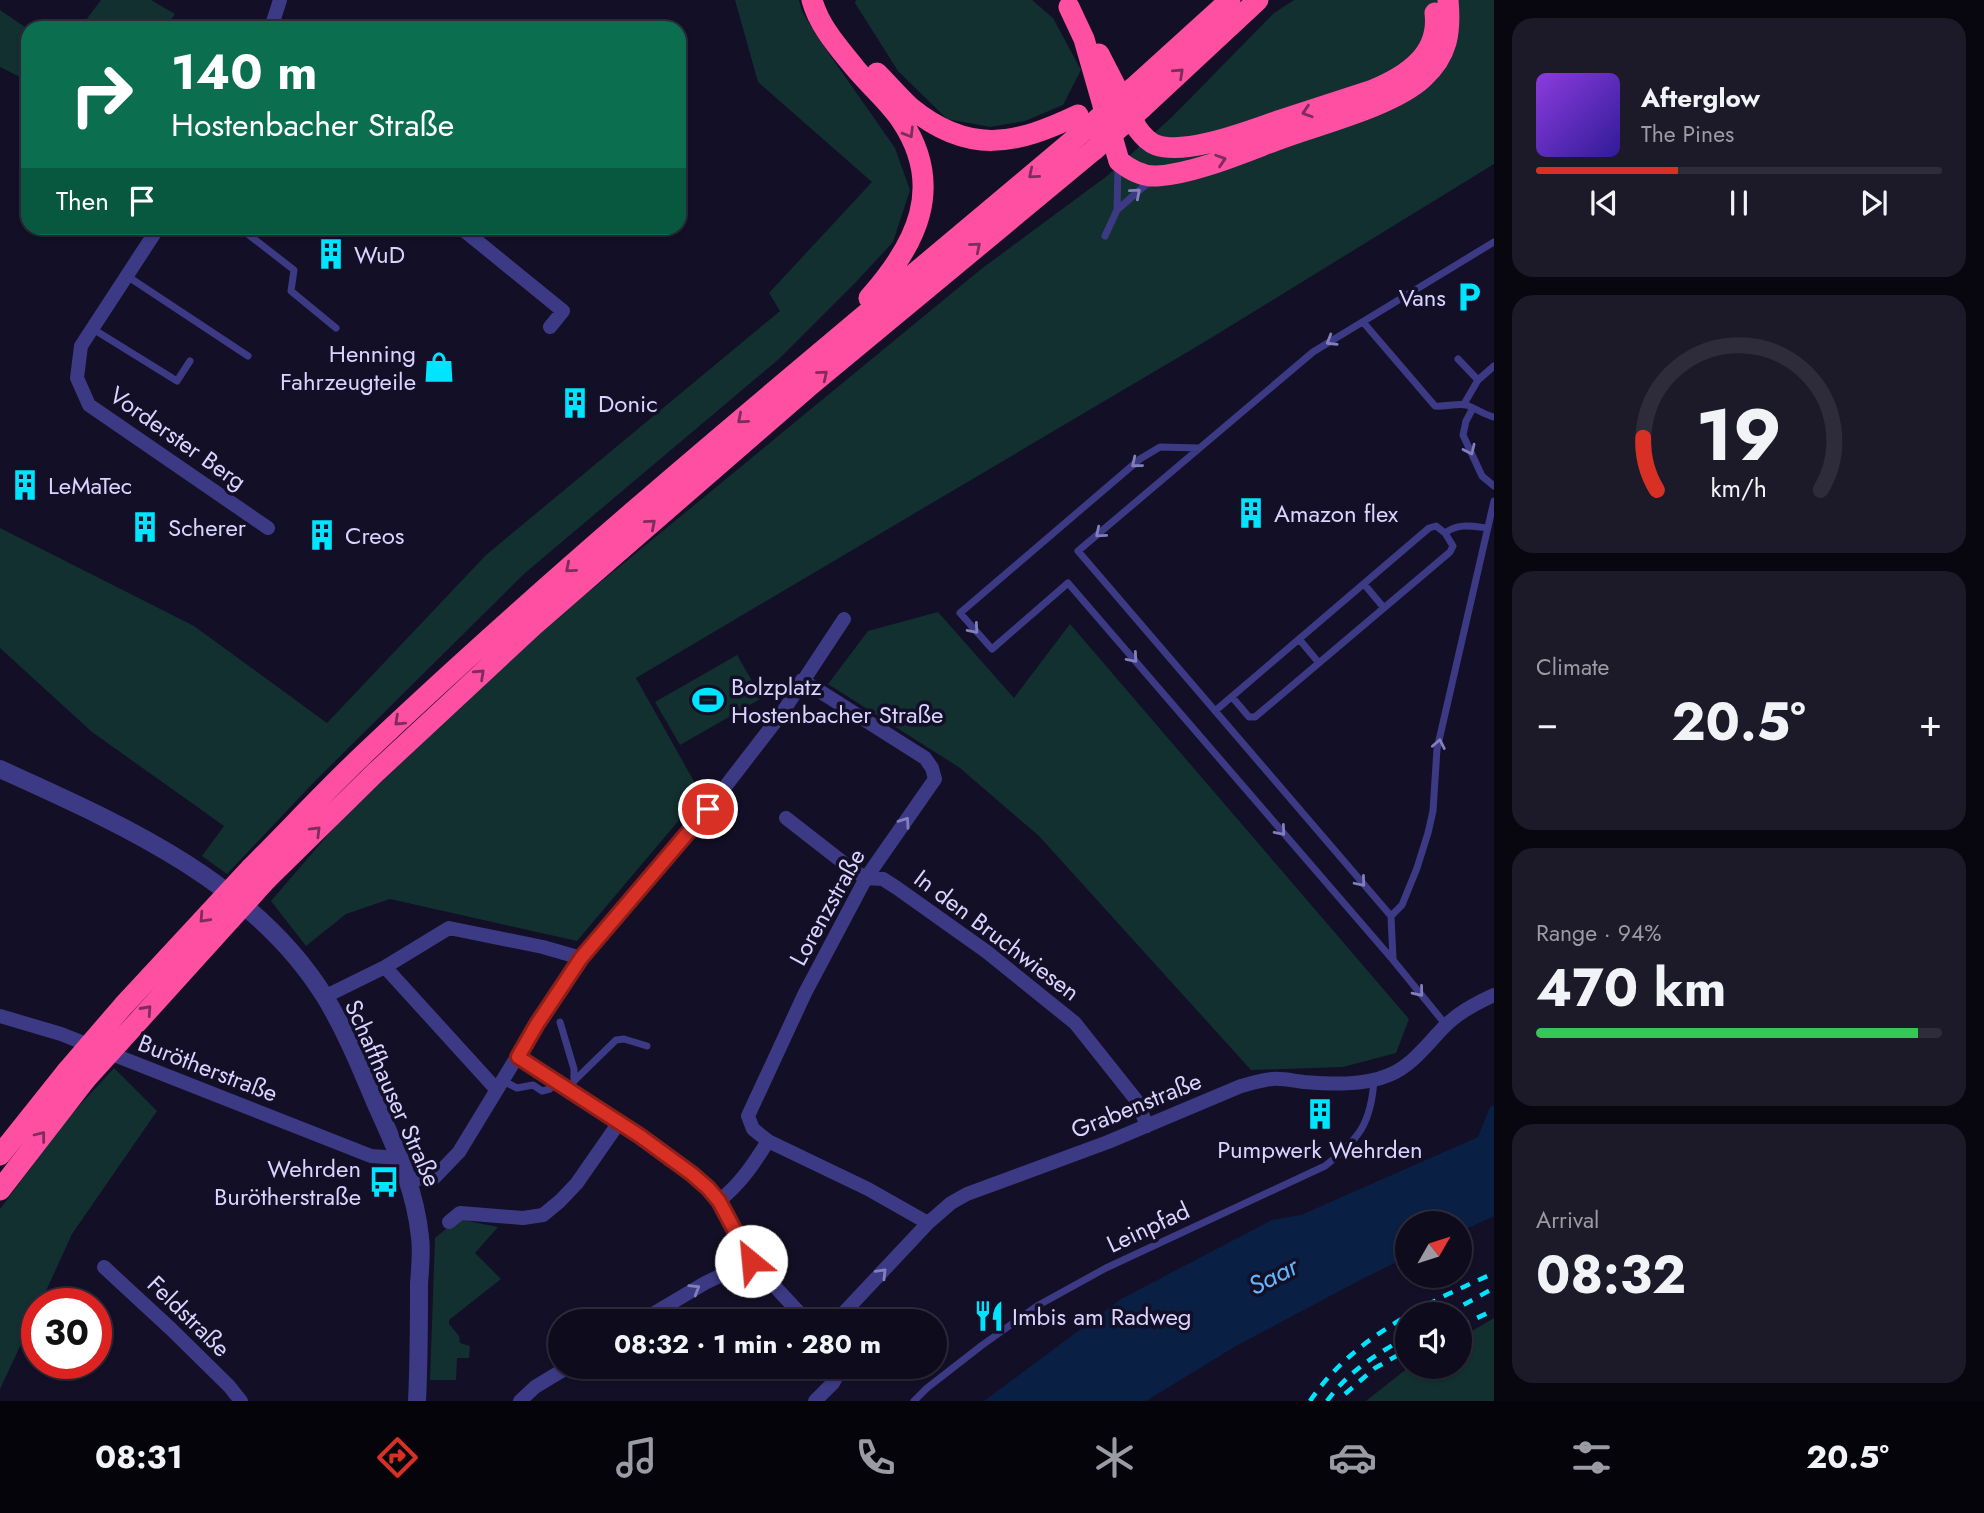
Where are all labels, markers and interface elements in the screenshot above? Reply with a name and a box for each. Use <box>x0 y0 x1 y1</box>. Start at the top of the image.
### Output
text: 140 m <box>171 37 317 107</box>
icon: right <box>56 49 147 140</box>
one-way arrow <box>1171 69 1184 82</box>
text: Afterglow <box>1641 79 1760 117</box>
text: Hostenbacher Straße <box>171 102 454 148</box>
one-way arrow <box>1301 104 1313 118</box>
text: The Pines <box>1641 117 1734 151</box>
one-way arrow <box>901 126 914 139</box>
one-way arrow <box>1214 153 1226 168</box>
one-way arrow <box>1028 166 1040 179</box>
text: Then <box>56 182 109 220</box>
icon: arrive <box>123 182 161 220</box>
icon: previous <box>1585 184 1623 222</box>
icon: pause <box>1720 184 1758 222</box>
icon: next <box>1855 184 1893 222</box>
one-way arrow <box>1128 189 1141 201</box>
building icon: WuD <box>314 237 348 271</box>
place label: WuD <box>354 237 405 272</box>
one-way arrow <box>968 243 980 256</box>
place label: Vans <box>1399 280 1446 315</box>
parking icon: Vans <box>1452 280 1486 314</box>
one-way arrow <box>1326 333 1339 346</box>
place label: Henning Fahrzeugteile <box>280 336 416 399</box>
shop icon: Henning Fahrzeugteile <box>422 350 456 384</box>
one-way arrow <box>814 371 827 383</box>
street label: Vorderster Berg <box>102 378 254 498</box>
text: 19 <box>1696 382 1782 487</box>
building icon: Donic <box>558 386 592 420</box>
place label: Donic <box>598 386 658 421</box>
one-way arrow <box>737 411 750 423</box>
one-way arrow <box>1462 443 1476 455</box>
one-way arrow <box>1132 454 1144 467</box>
building icon: LeMaTec <box>8 468 42 502</box>
place label: LeMaTec <box>48 468 132 503</box>
text: km/h <box>1711 470 1767 506</box>
building icon: Amazon flex <box>1234 496 1268 530</box>
place label: Amazon flex <box>1274 496 1399 531</box>
building icon: Scherer <box>128 510 162 544</box>
place label: Scherer <box>168 510 247 545</box>
building icon: Creos <box>305 518 339 552</box>
place label: Creos <box>345 518 404 553</box>
one-way arrow <box>642 519 655 532</box>
one-way arrow <box>1095 525 1108 537</box>
one-way arrow <box>565 560 578 572</box>
one-way arrow <box>966 620 978 633</box>
one-way arrow <box>1125 650 1137 663</box>
text: Climate <box>1536 650 1609 684</box>
place label: Bolzplatz Hostenbacher Straße <box>731 669 943 732</box>
one-way arrow <box>472 670 485 682</box>
sports icon: Bolzplatz Hostenbacher Straße <box>691 683 725 717</box>
text: 20.5° <box>1671 684 1806 760</box>
text: − <box>1536 695 1558 750</box>
text: + <box>1919 695 1942 750</box>
one-way arrow <box>394 712 407 725</box>
one-way arrow <box>1430 738 1445 750</box>
pin <box>678 779 738 839</box>
icon: arrive <box>689 790 727 828</box>
one-way arrow <box>897 816 910 829</box>
one-way arrow <box>1273 822 1285 835</box>
one-way arrow <box>307 827 320 840</box>
street label: Lorenzstraße <box>780 842 874 972</box>
street label: In den Bruchwiesen <box>907 861 1087 1009</box>
one-way arrow <box>1353 874 1365 887</box>
one-way arrow <box>200 910 213 923</box>
text: Range · 94% <box>1536 916 1662 950</box>
text: 470 km <box>1536 950 1726 1026</box>
one-way arrow <box>1411 984 1423 997</box>
street label: Schaffhauser Straße <box>336 994 450 1192</box>
one-way arrow <box>139 1006 151 1019</box>
street label: Burötherstraße <box>133 1025 283 1111</box>
street label: Grabenstraße <box>1065 1063 1207 1147</box>
building icon: Pumpwerk Wehrden <box>1303 1097 1337 1131</box>
one-way arrow <box>33 1131 46 1143</box>
place label: Pumpwerk Wehrden <box>1217 1132 1423 1167</box>
place label: Wehrden Burötherstraße <box>214 1151 361 1214</box>
bus stop icon: Wehrden Burötherstraße <box>367 1165 401 1199</box>
street label: Leinpfad <box>1101 1193 1195 1261</box>
text: Arrival <box>1536 1203 1599 1237</box>
north arrow <box>1395 1211 1472 1288</box>
map controls <box>1395 1211 1472 1379</box>
position arrow <box>714 1224 788 1298</box>
text: 08:32 <box>1536 1237 1686 1313</box>
water label: Saar <box>1242 1247 1306 1305</box>
street label: Feldstraße <box>139 1267 239 1365</box>
one-way arrow <box>874 1268 887 1281</box>
one-way arrow <box>687 1284 700 1297</box>
speed limit sign: 30 <box>21 1288 112 1379</box>
restaurant icon: Imbis am Radweg <box>972 1299 1006 1333</box>
place label: Imbis am Radweg <box>1012 1299 1192 1334</box>
button: sound <box>1395 1302 1472 1379</box>
text: 08:32 · 1 min · 280 m <box>614 1325 881 1363</box>
icon: directions <box>373 1433 422 1482</box>
icon: music <box>612 1433 661 1482</box>
icon: phone <box>851 1433 900 1482</box>
icon: climate <box>1090 1433 1139 1482</box>
icon: car <box>1328 1433 1377 1482</box>
icon: filters <box>1567 1433 1616 1482</box>
text: 08:31 <box>95 1434 183 1480</box>
text: 20.5° <box>1806 1434 1889 1480</box>

